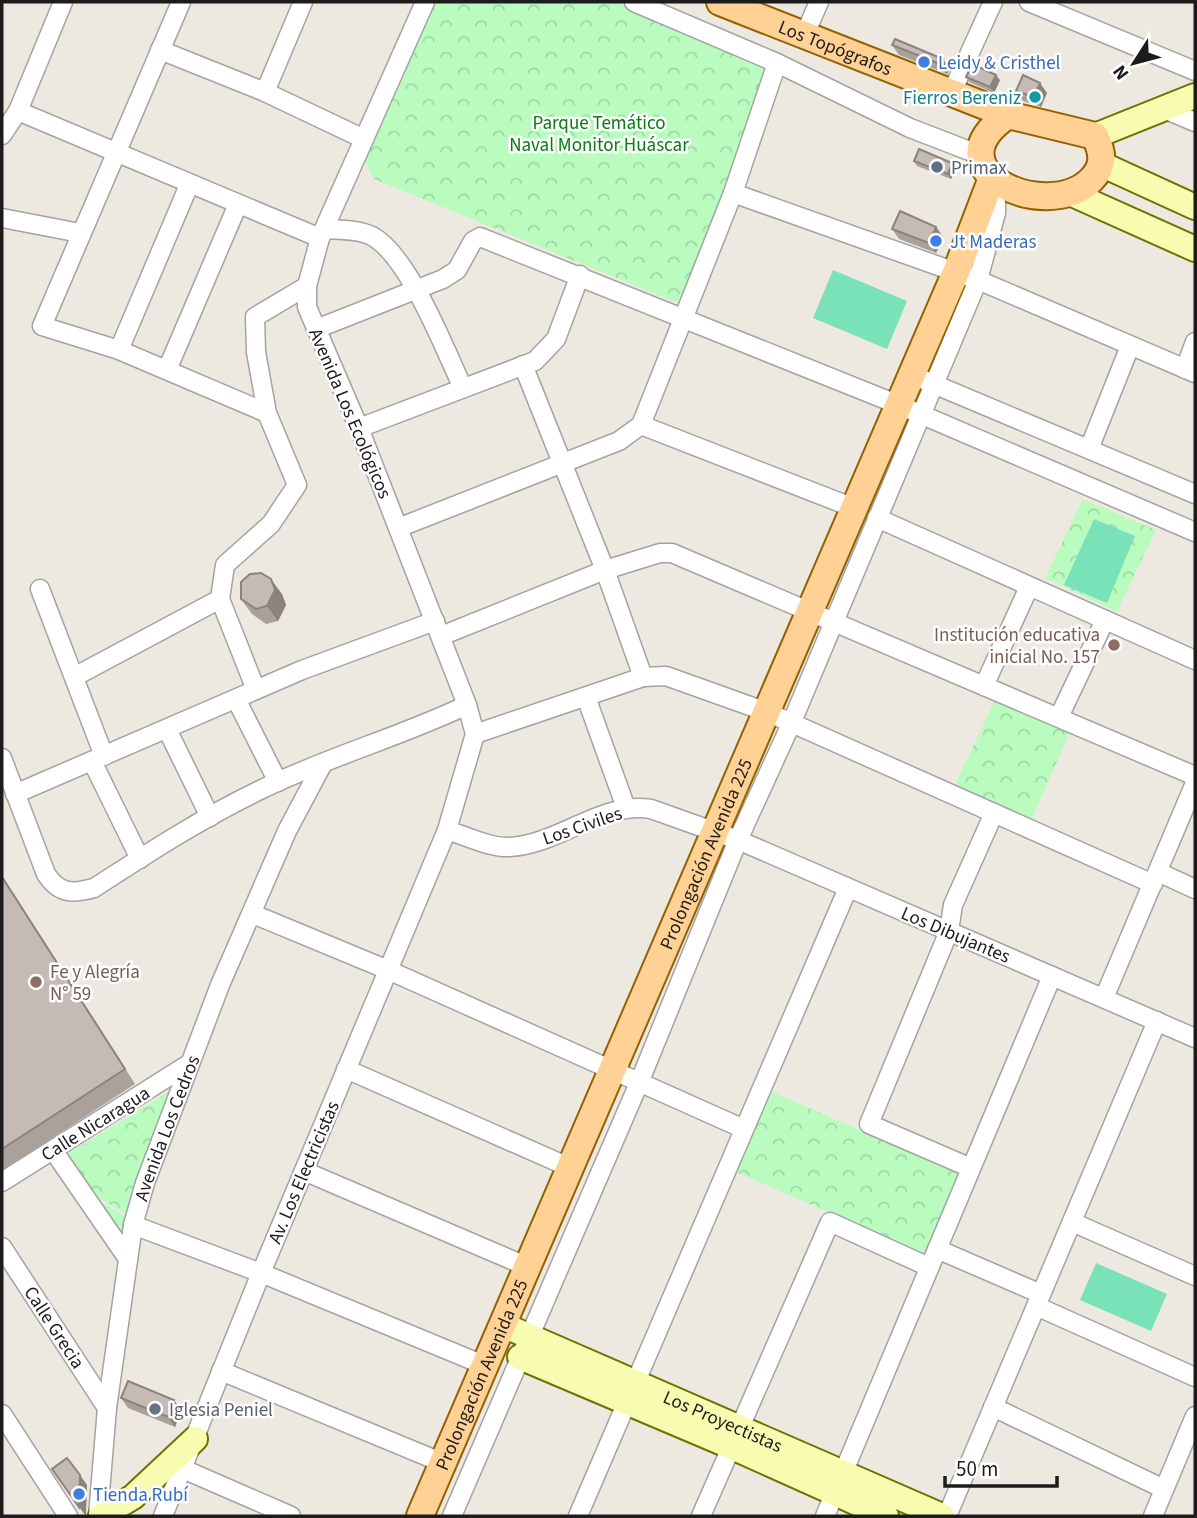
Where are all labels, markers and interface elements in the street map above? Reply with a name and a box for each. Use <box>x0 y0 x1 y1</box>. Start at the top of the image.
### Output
street label: Los Topógrafos <box>774 14 896 83</box>
north arrow <box>1099 28 1169 98</box>
place label: Leidy & Cristhel <box>938 50 1061 77</box>
marker: Leidy & Cristhel <box>916 54 932 70</box>
text: N <box>1107 59 1136 85</box>
place label: Fierros Bereniz <box>903 85 1021 112</box>
marker: Fierros Bereniz <box>1027 89 1043 105</box>
park label: Parque Temático Naval Monitor Huáscar <box>509 110 689 159</box>
place label: Primax <box>951 155 1007 182</box>
marker: Primax <box>929 159 945 175</box>
place label: Jt Maderas <box>950 229 1036 256</box>
marker: Jt Maderas <box>928 233 944 249</box>
street label: Avenida Los Ecológicos <box>302 324 398 503</box>
place label: Institución educativa inicial No. 157 <box>934 622 1100 671</box>
marker: Institución educativa inicial No. 157 <box>1106 637 1122 653</box>
street label: Prolongación Avenida 225 <box>654 755 760 954</box>
street label: Los Civiles <box>539 800 626 853</box>
street label: Los Dibujantes <box>897 900 1014 971</box>
place label: Fe y Alegría N° 59 <box>50 959 140 1008</box>
marker: Fe y Alegría N° 59 <box>28 974 44 990</box>
street label: Avenida Los Cedros <box>129 1051 207 1204</box>
street label: Calle Nicaragua <box>36 1080 155 1168</box>
street label: Av. Los Electricistas <box>262 1097 347 1248</box>
street label: Prolongación Avenida 225 <box>429 1275 535 1475</box>
street label: Calle Grecia <box>17 1281 91 1375</box>
street label: Los Proyectistas <box>659 1384 786 1460</box>
place label: Iglesia Peniel <box>169 1397 273 1424</box>
marker: Iglesia Peniel <box>147 1401 163 1417</box>
scale bar <box>945 1444 1057 1488</box>
text: 50 m <box>956 1454 998 1484</box>
place label: Tienda Rubí <box>93 1482 189 1509</box>
marker: Tienda Rubí <box>71 1486 87 1502</box>

